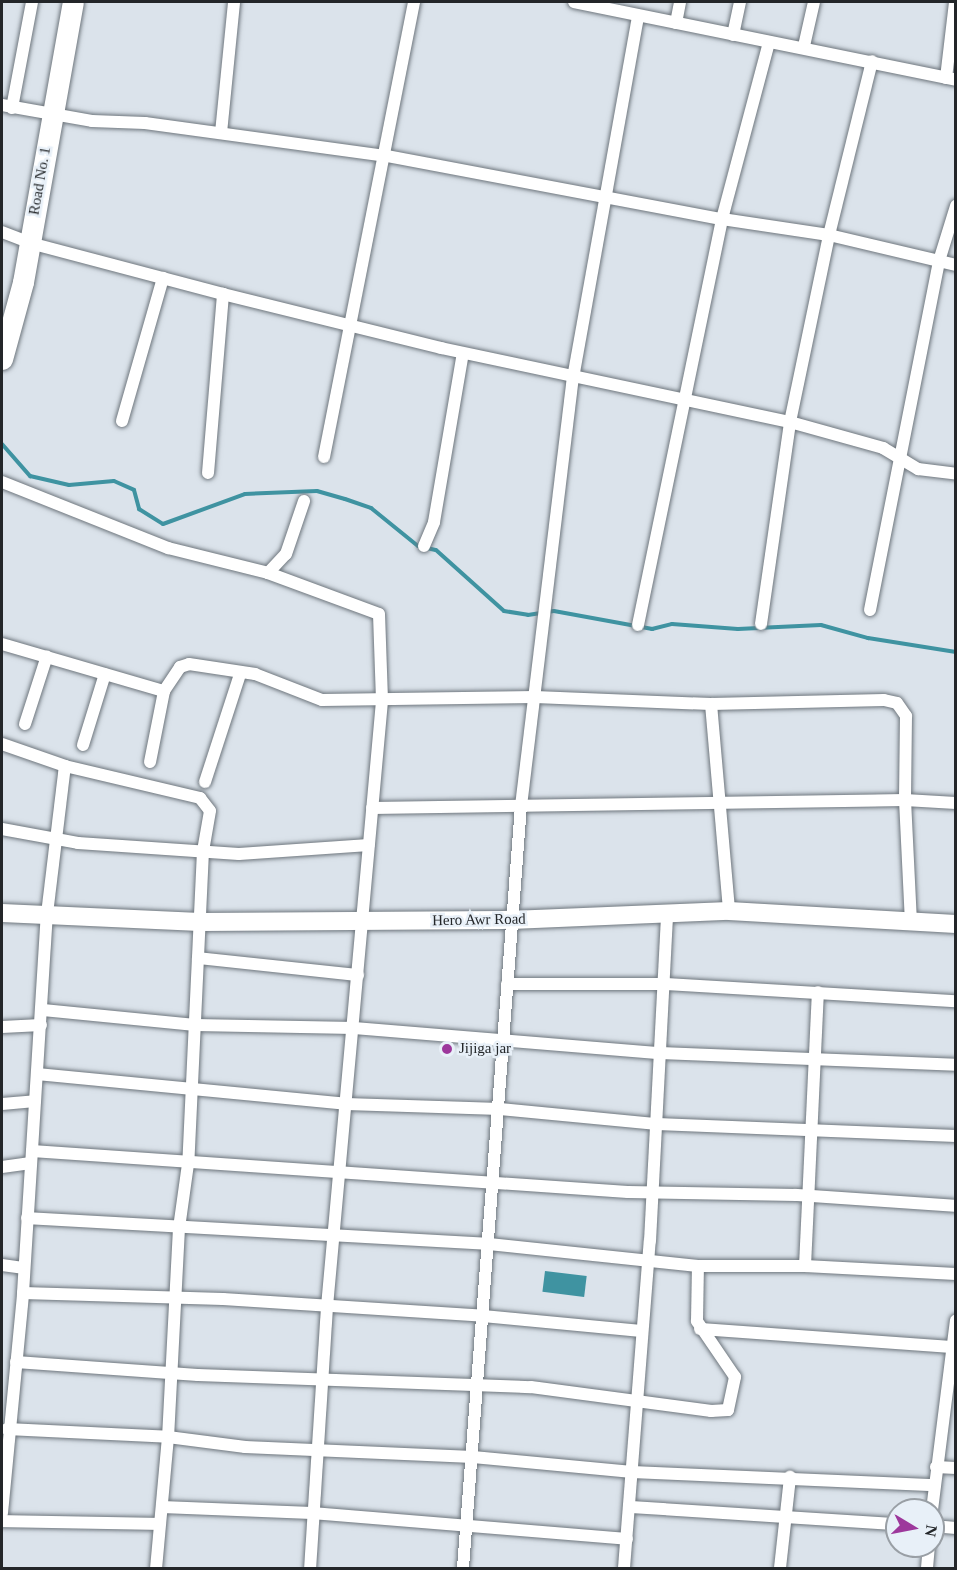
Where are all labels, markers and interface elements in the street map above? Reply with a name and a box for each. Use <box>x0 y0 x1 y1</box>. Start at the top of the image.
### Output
street label: Road No. 1 <box>25 146 55 216</box>
street label: Hero Awr Road <box>432 910 526 930</box>
place label: Jijiga jar <box>459 1040 511 1058</box>
marker: Jijiga jar <box>440 1042 454 1056</box>
north arrow <box>885 1498 945 1558</box>
text: N <box>922 1524 941 1538</box>

